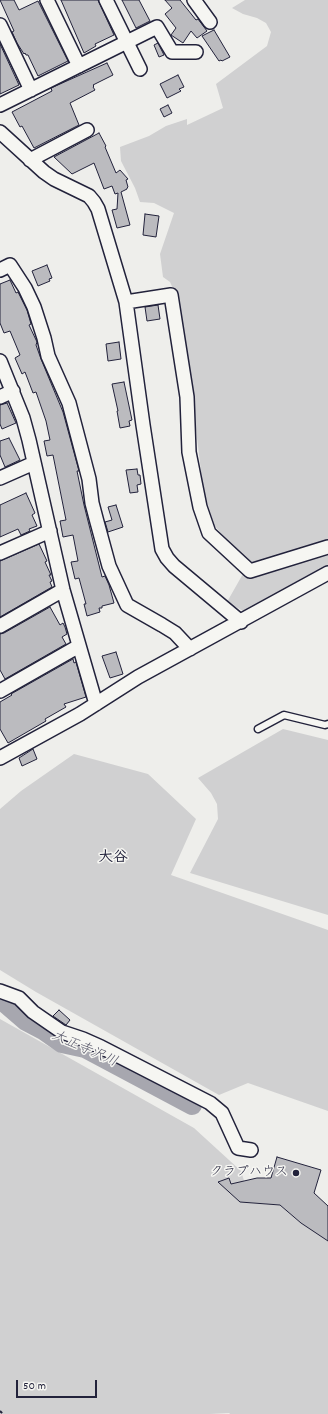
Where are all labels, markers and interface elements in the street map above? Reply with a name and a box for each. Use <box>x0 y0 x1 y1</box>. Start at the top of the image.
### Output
district label: 大谷 <box>98 850 128 868</box>
water label: 大正寺沢川 <box>49 1028 119 1072</box>
place label: クラブハウス <box>210 1165 288 1181</box>
marker: クラブハウス <box>291 1168 301 1178</box>
scale bar <box>18 1372 99 1398</box>
text: 50 m <box>23 1378 46 1395</box>

